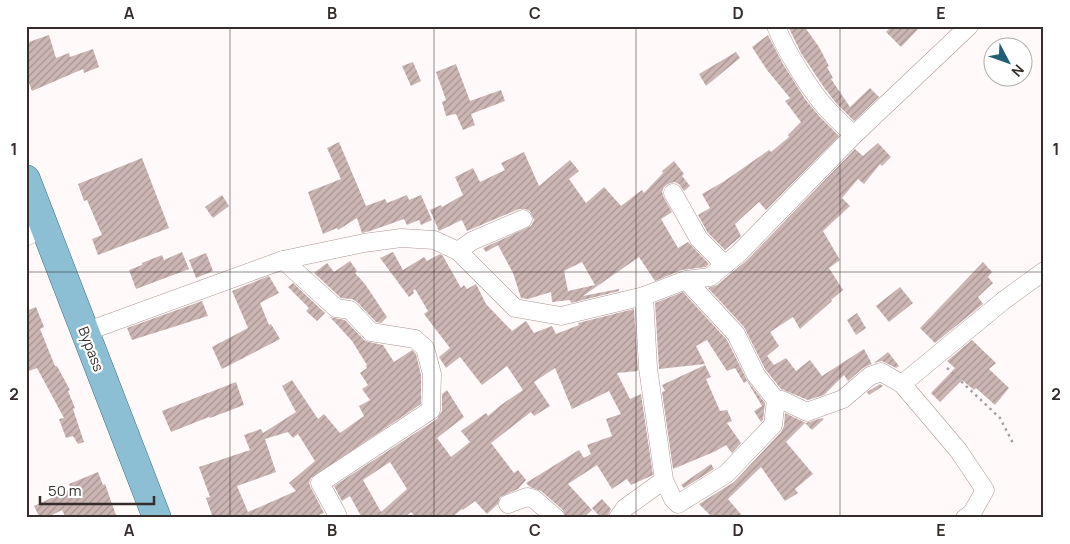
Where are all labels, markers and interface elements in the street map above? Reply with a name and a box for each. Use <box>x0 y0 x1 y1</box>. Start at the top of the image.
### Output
text: A <box>124 2 135 24</box>
text: B <box>327 2 337 24</box>
text: C <box>529 2 541 24</box>
text: D <box>732 2 744 24</box>
text: E <box>936 2 946 24</box>
north arrow <box>982 38 1032 88</box>
text: N <box>1008 61 1029 81</box>
text: 1 <box>10 138 18 160</box>
text: 1 <box>1052 138 1060 160</box>
street label: Bypass <box>74 324 109 374</box>
text: 2 <box>9 383 19 405</box>
text: 2 <box>1051 383 1061 405</box>
scale bar <box>40 474 154 506</box>
text: 50 m <box>48 480 82 501</box>
text: A <box>124 519 135 541</box>
text: B <box>327 519 337 541</box>
text: C <box>529 519 541 541</box>
text: D <box>732 519 744 541</box>
text: E <box>936 519 946 541</box>

